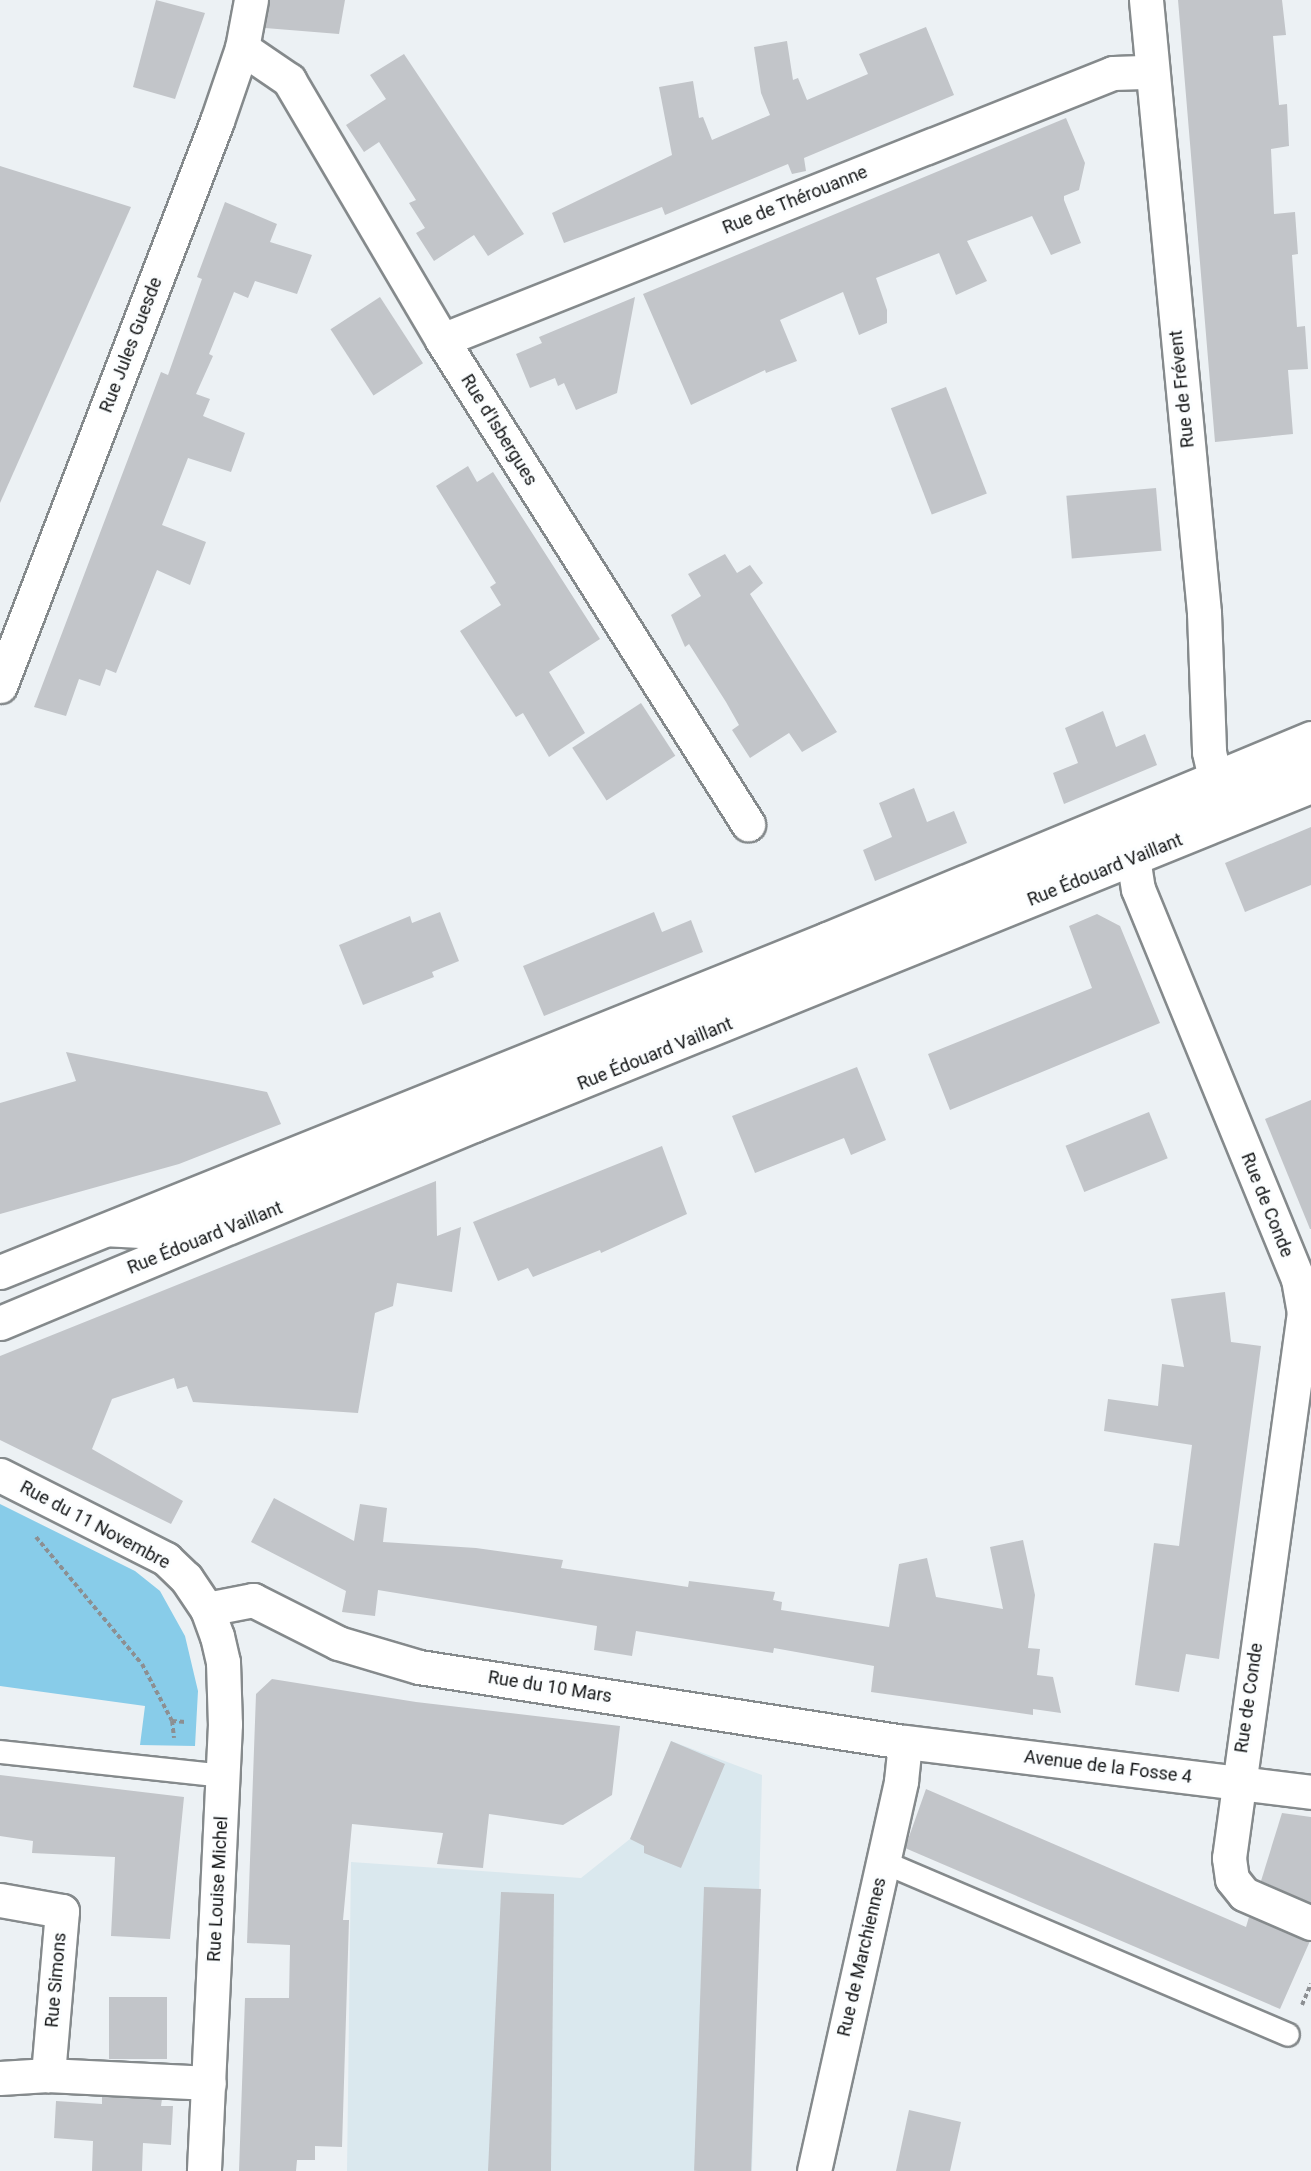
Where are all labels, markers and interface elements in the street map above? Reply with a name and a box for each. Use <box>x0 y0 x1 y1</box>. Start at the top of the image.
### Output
street label: Rue de Thérouanne <box>719 161 871 239</box>
street label: Rue Jules Guesde <box>95 274 167 416</box>
street label: Rue de Frévent <box>1165 329 1199 449</box>
street label: Rue d'Isbergues <box>456 370 542 490</box>
street label: Rue Édouard Vaillant <box>1024 829 1186 911</box>
street label: Rue Édouard Vaillant <box>574 1013 736 1095</box>
street label: Rue de Conde <box>1236 1150 1298 1260</box>
street label: Rue Édouard Vaillant <box>124 1197 286 1279</box>
street label: Rue du 11 Novembre <box>16 1476 174 1574</box>
street label: Rue de Conde <box>1231 1642 1267 1754</box>
street label: Rue du 10 Mars <box>487 1667 613 1707</box>
street label: Avenue de la Fosse 4 <box>1023 1746 1193 1788</box>
street label: Rue Louise Michel <box>203 1816 233 1962</box>
street label: Rue de Marchiennes <box>833 1875 891 2039</box>
street label: Rue Simons <box>41 1932 71 2028</box>

